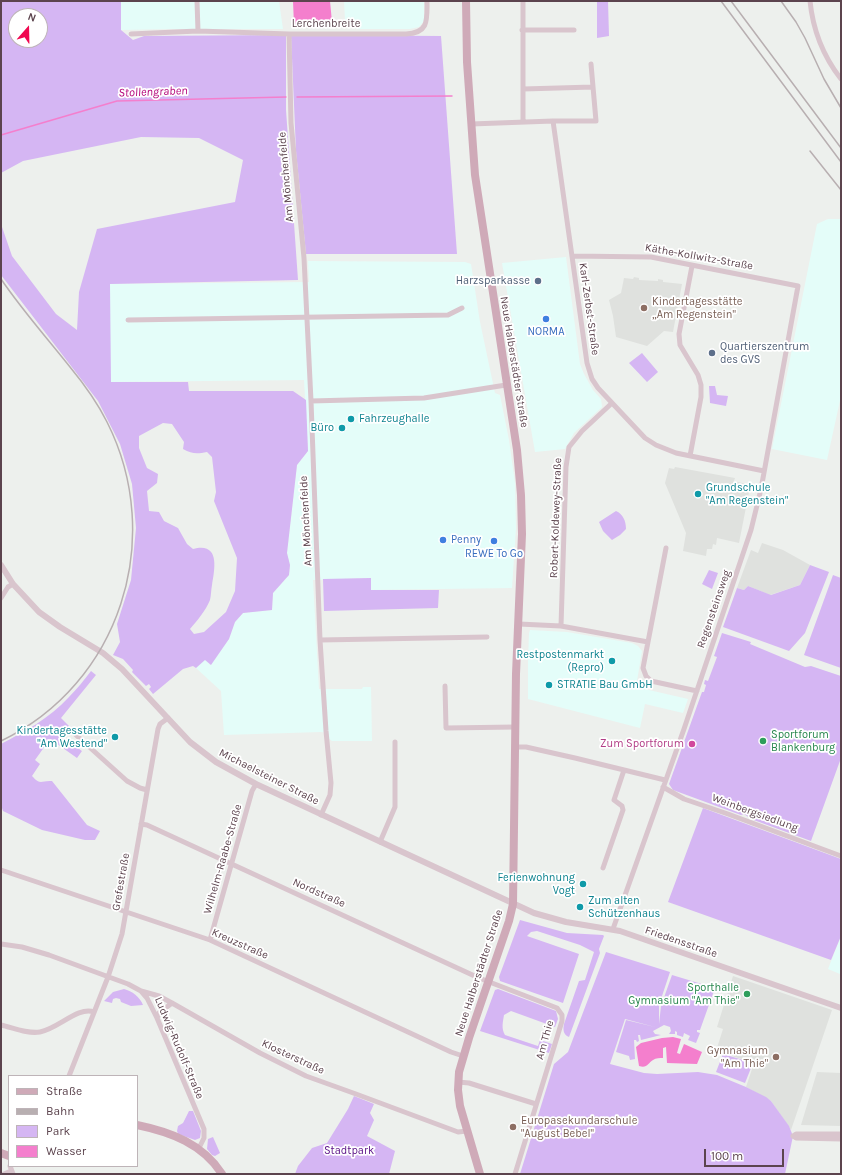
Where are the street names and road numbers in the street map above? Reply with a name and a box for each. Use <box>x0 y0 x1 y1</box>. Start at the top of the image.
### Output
street label: Lerchenbreite <box>292 17 360 31</box>
street label: Am Mönchenfelde <box>275 131 297 223</box>
street label: Käthe-Kollwitz-Straße <box>644 241 754 273</box>
street label: Karl-Zerbst-Straße <box>576 262 602 356</box>
street label: Neue Halberstädter Straße <box>497 295 531 429</box>
street label: Robert-Koldewey-Straße <box>547 458 565 578</box>
street label: Am Mönchenfelde <box>297 475 315 567</box>
street label: Regensteinsweg <box>694 568 734 650</box>
street label: Michaelsteiner Straße <box>217 746 321 808</box>
street label: Weinbergsiedlung <box>710 791 800 835</box>
street label: Wilhelm-Raabe-Straße <box>201 803 245 915</box>
street label: Grefestraße <box>109 852 133 912</box>
street label: Nordstraße <box>291 876 347 910</box>
street label: Neue Halberstädter Straße <box>452 908 506 1038</box>
street label: Friedensstraße <box>643 923 719 961</box>
street label: Kreuzstraße <box>210 926 270 962</box>
street label: Ludwig-Rudolf-Straße <box>152 995 206 1101</box>
street label: Am Thie <box>533 1019 557 1061</box>
street label: Klosterstraße <box>260 1037 326 1077</box>

